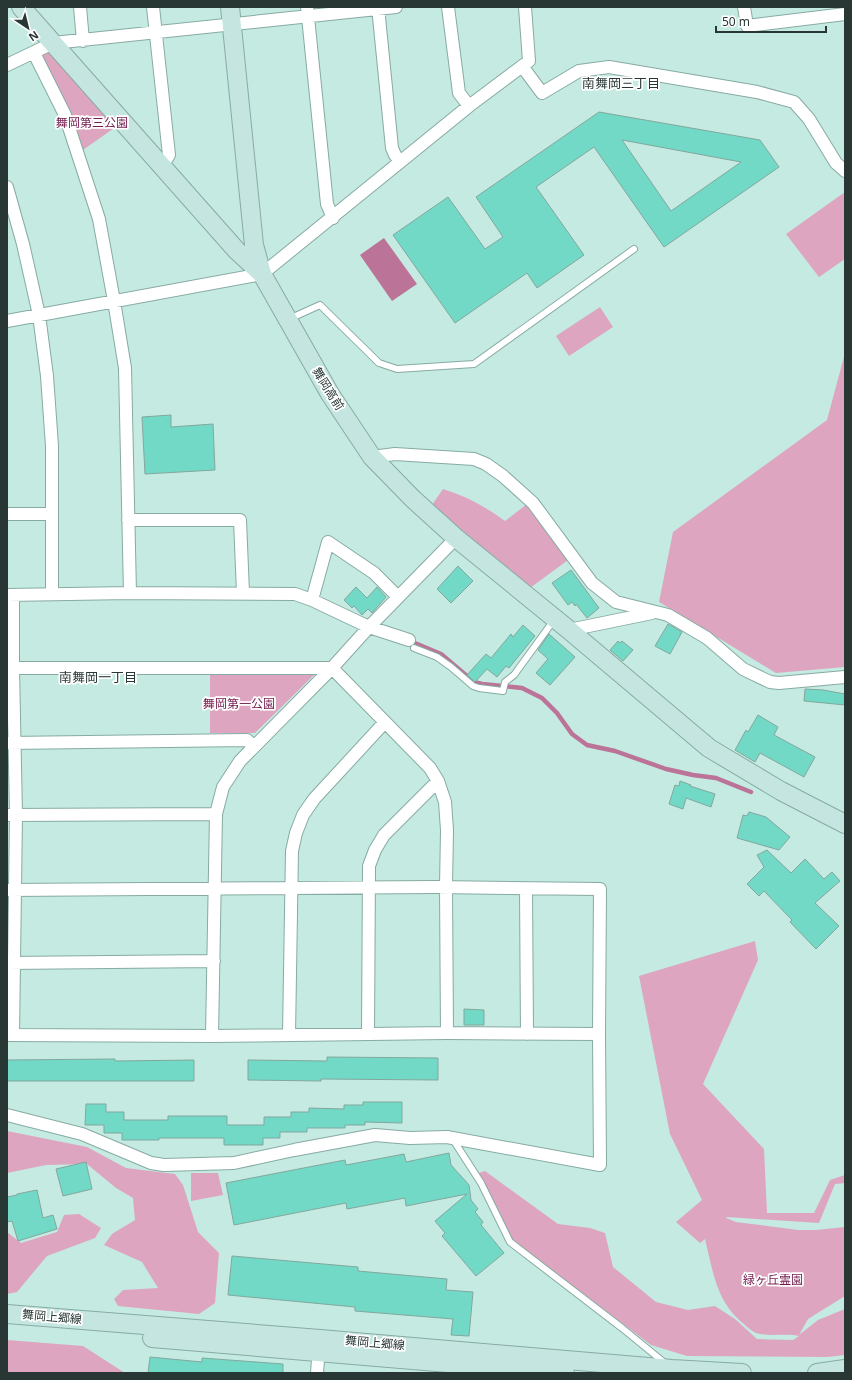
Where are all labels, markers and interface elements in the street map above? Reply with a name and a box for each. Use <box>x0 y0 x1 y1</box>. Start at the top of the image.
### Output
north arrow <box>8 8 48 48</box>
scale bar <box>716 8 826 34</box>
text: 50 m <box>722 13 750 30</box>
text: N <box>26 28 42 45</box>
district label: 南舞岡三丁目 <box>582 74 660 92</box>
park label: 舞岡第三公園 <box>56 114 128 131</box>
street label: 舞岡高前 <box>308 364 348 414</box>
district label: 南舞岡一丁目 <box>59 668 137 686</box>
park label: 舞岡第一公園 <box>203 695 275 712</box>
park label: 緑ヶ丘霊園 <box>743 1271 803 1288</box>
street label: 舞岡上郷線 <box>21 1305 83 1328</box>
street label: 舞岡上郷線 <box>344 1331 406 1354</box>

